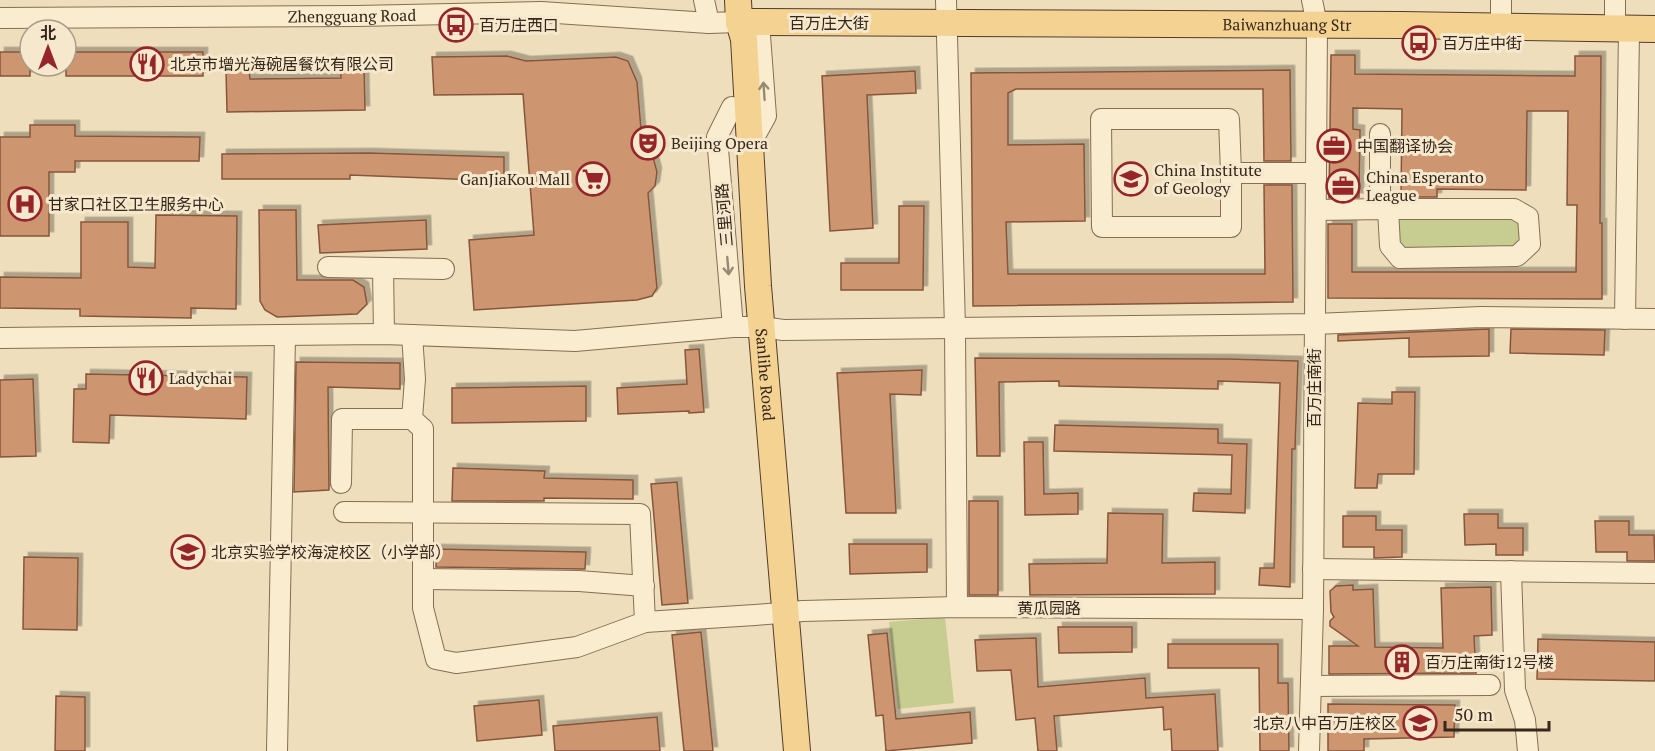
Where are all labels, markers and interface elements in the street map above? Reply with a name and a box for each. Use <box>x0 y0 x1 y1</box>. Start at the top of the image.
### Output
street label: Zhengguang Road <box>288 4 417 27</box>
bus stop icon: 百万庄西口 <box>438 7 474 43</box>
street label: 百万庄大街 <box>789 12 869 34</box>
street label: Baiwanzhuang Str <box>1222 13 1352 36</box>
place label: 百万庄西口 <box>479 14 559 36</box>
north arrow <box>18 18 78 78</box>
text: 北 <box>40 22 56 44</box>
bus stop icon: 百万庄中街 <box>1401 25 1437 61</box>
place label: 百万庄中街 <box>1442 32 1522 54</box>
restaurant icon: 北京市增光海碗居餐饮有限公司 <box>129 46 165 82</box>
place label: 北京市增光海碗居餐饮有限公司 <box>170 53 394 75</box>
one-way arrow <box>758 82 769 102</box>
theatre icon: Beijing Opera <box>630 125 666 161</box>
office icon: 中国翻译协会 <box>1316 128 1352 164</box>
place label: Beijing Opera <box>671 132 768 154</box>
place label: 中国翻译协会 <box>1357 135 1453 157</box>
place label: China Institute of Geology <box>1154 159 1262 199</box>
supermarket icon: GanJiaKou Mall <box>575 161 611 197</box>
school or university icon: China Institute of Geology <box>1113 161 1149 197</box>
place label: China Esperanto League <box>1366 166 1484 206</box>
place label: GanJiaKou Mall <box>460 168 570 190</box>
office icon: China Esperanto League <box>1325 168 1361 204</box>
street label: 三里河路 <box>710 182 738 248</box>
hospital icon: 甘家口社区卫生服务中心 <box>7 186 43 222</box>
place label: 甘家口社区卫生服务中心 <box>48 193 224 215</box>
one-way arrow <box>723 256 734 276</box>
street label: Sanlihe Road <box>751 327 780 422</box>
street label: 百万庄南街 <box>1303 348 1325 428</box>
restaurant icon: Ladychai <box>128 360 164 396</box>
place label: Ladychai <box>169 367 232 389</box>
school or university icon: 北京实验学校海淀校区（小学部） <box>170 534 206 570</box>
place label: 北京实验学校海淀校区（小学部） <box>211 541 451 563</box>
street label: 黄瓜园路 <box>1017 597 1081 619</box>
building icon: 百万庄南街12号楼 <box>1384 644 1420 680</box>
place label: 百万庄南街12号楼 <box>1425 651 1554 673</box>
scale bar <box>1445 694 1548 732</box>
text: 50 m <box>1454 702 1494 726</box>
school or university icon: 北京八中百万庄校区 <box>1402 705 1438 741</box>
place label: 北京八中百万庄校区 <box>1253 712 1397 734</box>

